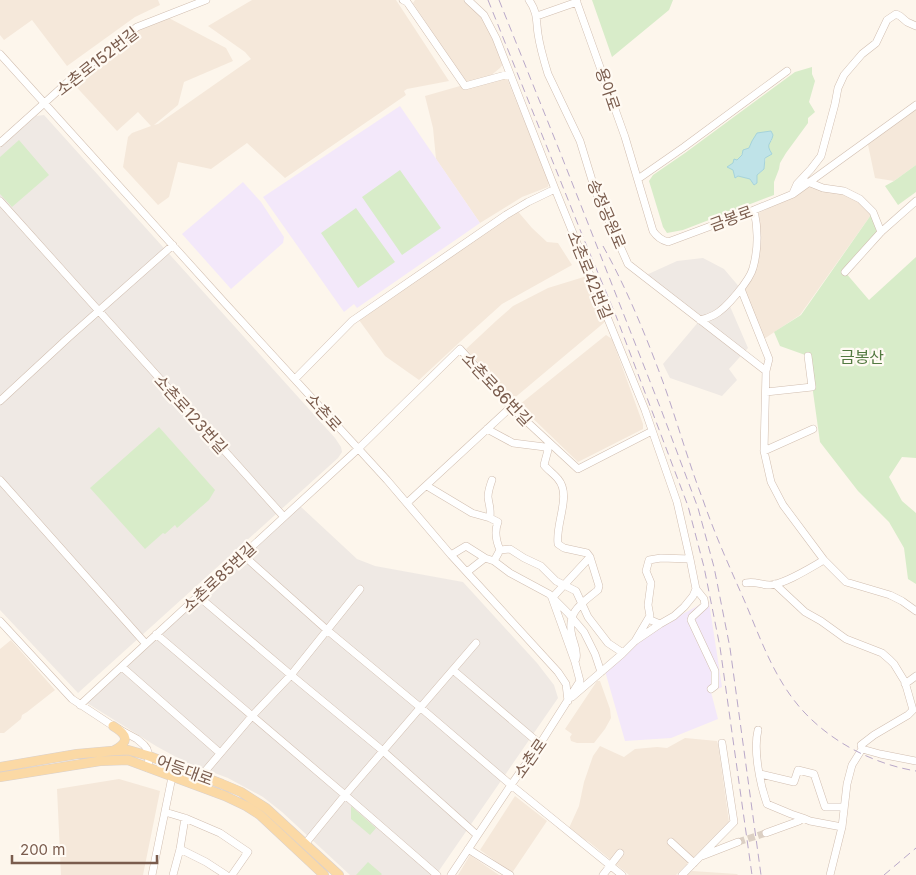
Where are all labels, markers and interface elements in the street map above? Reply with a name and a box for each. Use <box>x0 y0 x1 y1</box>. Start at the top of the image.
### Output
street label: 소촌로152번길 <box>52 22 142 100</box>
street label: 용아로 <box>591 65 625 113</box>
street label: 송정공원로 <box>583 176 631 252</box>
street label: 금봉로 <box>707 201 755 235</box>
street label: 소촌로42번길 <box>563 228 617 322</box>
park label: 금봉산 <box>840 347 884 367</box>
street label: 소촌로86번길 <box>458 348 536 430</box>
street label: 소촌로123번길 <box>150 370 232 458</box>
street label: 소촌로 <box>302 389 346 435</box>
street label: 소촌로85번길 <box>178 538 260 616</box>
street label: 소촌로 <box>509 734 551 782</box>
street label: 어등대로 <box>154 751 216 790</box>
scale bar <box>12 832 158 864</box>
text: 200 m <box>20 840 65 859</box>

